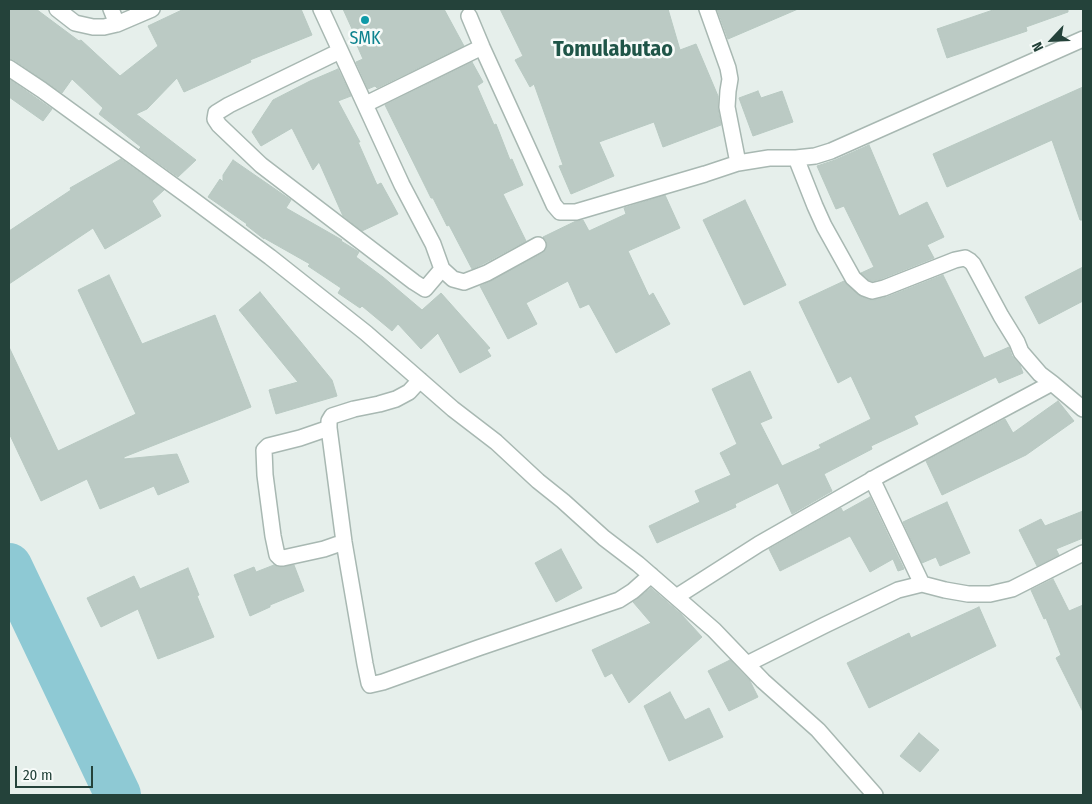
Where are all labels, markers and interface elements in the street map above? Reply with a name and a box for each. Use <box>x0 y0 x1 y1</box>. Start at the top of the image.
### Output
marker: SMK <box>359 14 371 26</box>
north arrow <box>1027 15 1077 65</box>
place label: SMK <box>349 28 381 50</box>
district label: Tomulabutao <box>553 37 673 63</box>
text: N <box>1028 39 1047 54</box>
scale bar <box>18 756 95 788</box>
text: 20 m <box>23 766 53 784</box>

